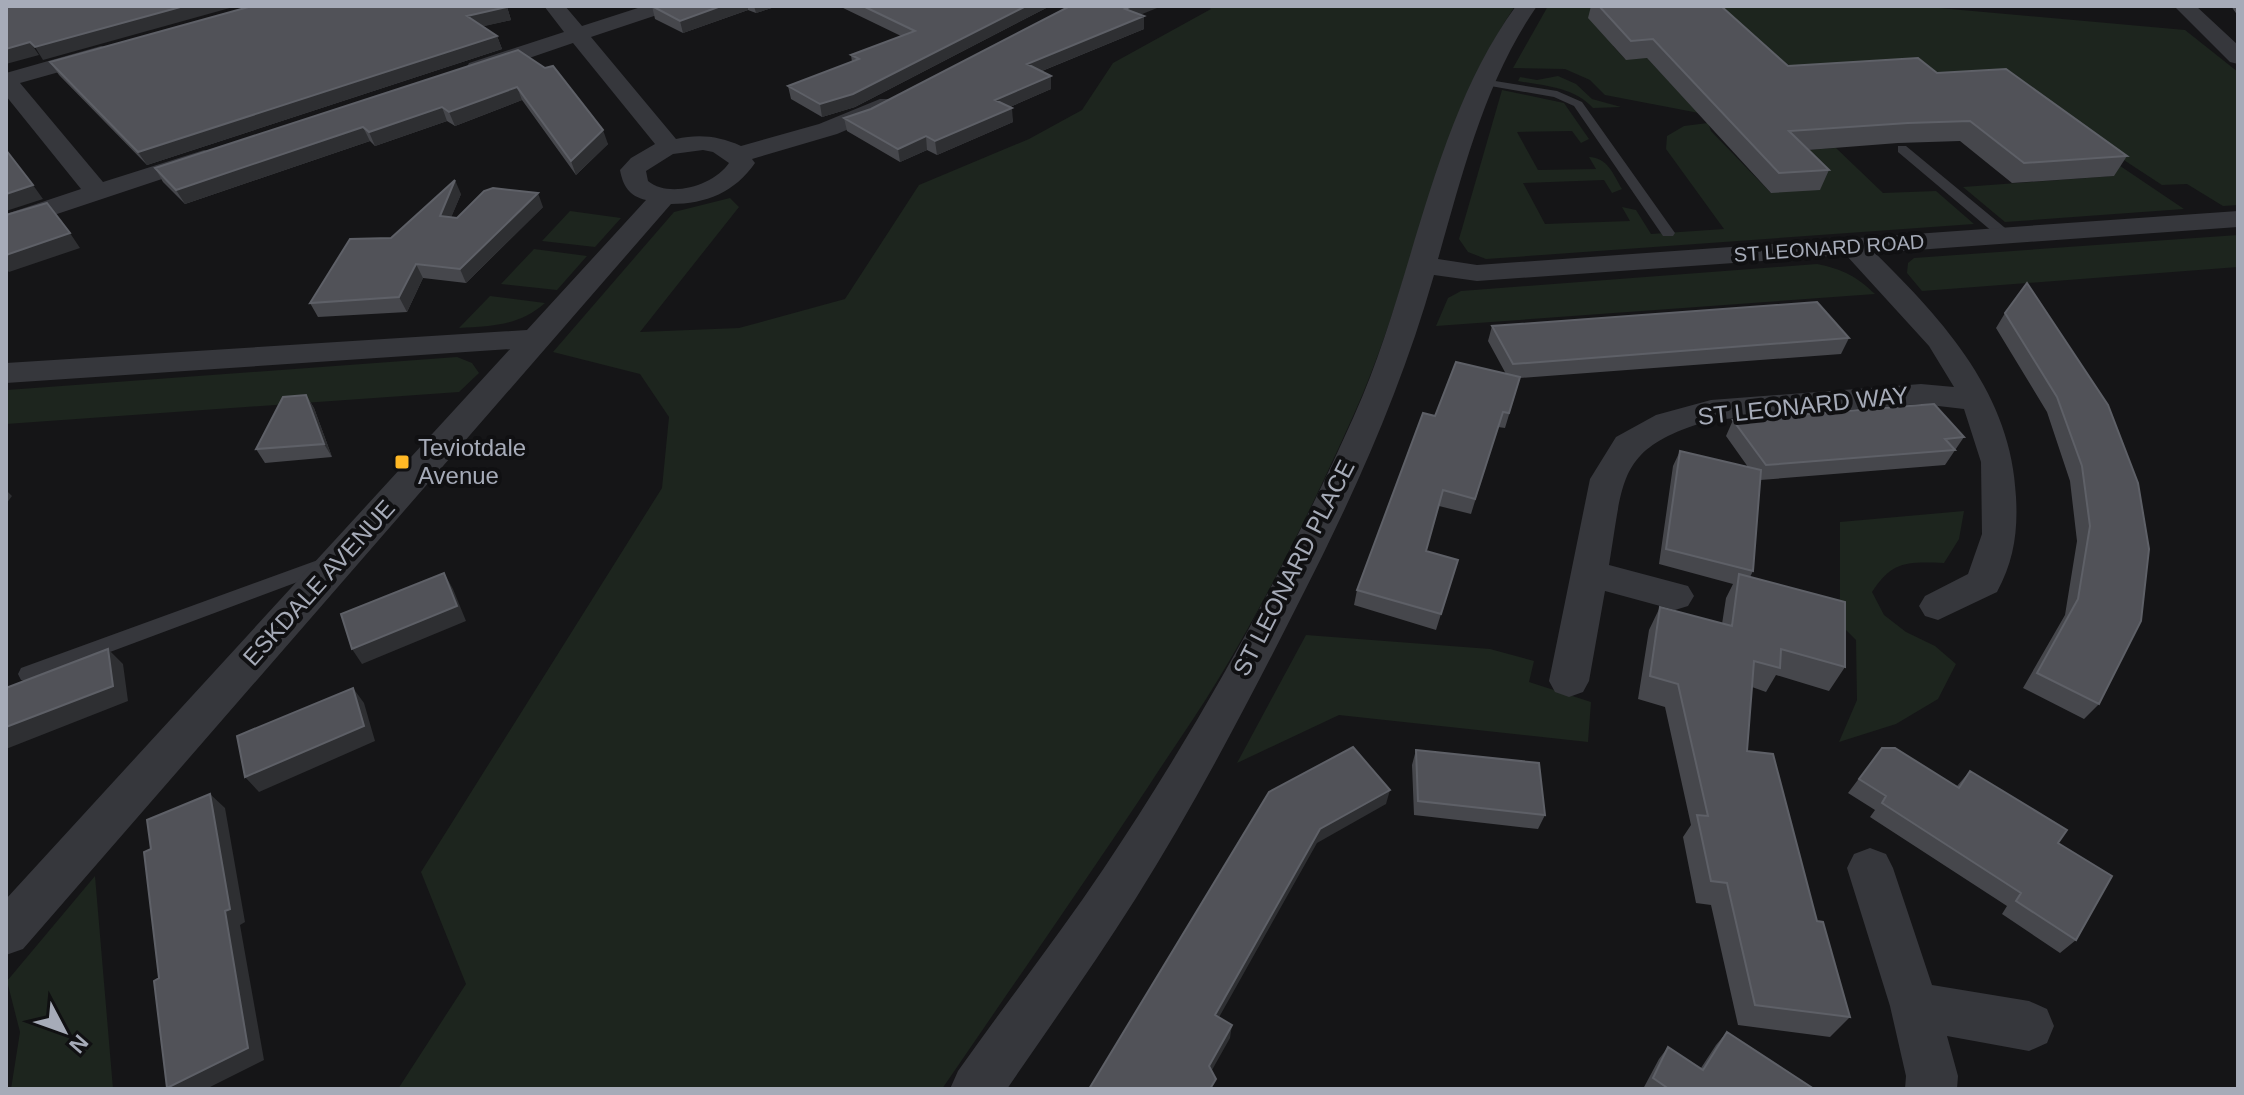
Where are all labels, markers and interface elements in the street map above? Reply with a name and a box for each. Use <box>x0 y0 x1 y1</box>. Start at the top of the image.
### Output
street label: ST LEONARD ROAD <box>1733 230 1925 266</box>
street label: ST LEONARD WAY <box>1696 381 1910 430</box>
place label: Teviotdale Avenue <box>418 434 526 489</box>
marker: Teviotdale Avenue <box>393 453 411 471</box>
street label: ST LEONARD PLACE <box>1227 455 1360 680</box>
street label: ESKDALE AVENUE <box>237 494 400 671</box>
north arrow <box>24 991 104 1071</box>
text: N <box>64 1030 93 1058</box>

